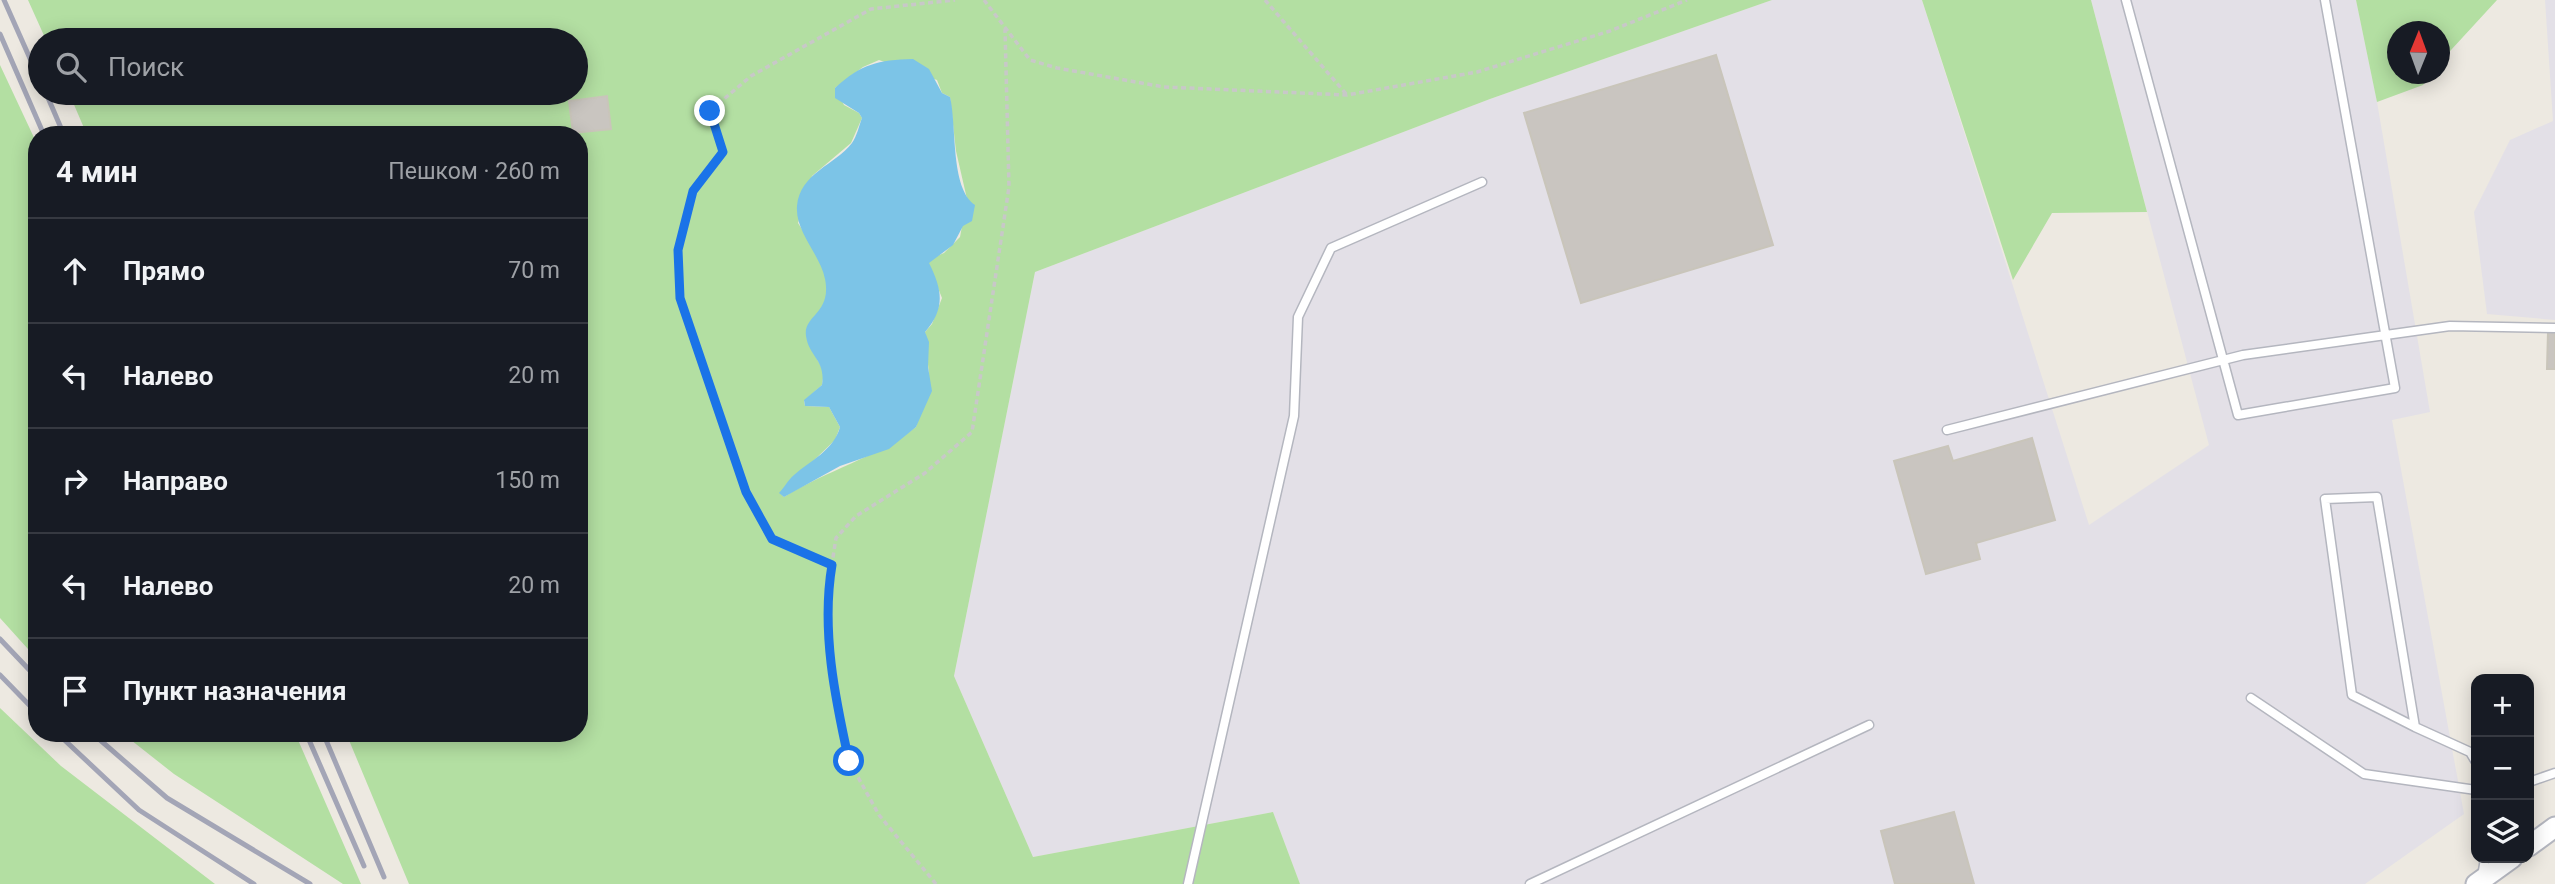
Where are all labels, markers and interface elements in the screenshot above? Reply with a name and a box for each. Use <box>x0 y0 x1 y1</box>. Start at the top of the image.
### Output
north arrow <box>2387 21 2450 84</box>
search box <box>28 28 588 105</box>
icon: search <box>52 48 90 86</box>
text: Поиск <box>108 52 184 82</box>
route end <box>694 95 725 126</box>
text: 4 мин <box>56 154 137 189</box>
text: Пешком · 260 m <box>388 158 560 185</box>
icon: ahead <box>56 252 94 290</box>
text: Прямо <box>123 256 205 286</box>
text: 70 m <box>508 257 560 284</box>
icon: left <box>56 357 94 395</box>
text: Налево <box>123 361 213 391</box>
text: 20 m <box>508 362 560 389</box>
icon: right <box>56 462 94 500</box>
text: Направо <box>123 466 228 496</box>
text: 150 m <box>495 467 560 494</box>
icon: left <box>56 567 94 605</box>
text: Налево <box>123 571 213 601</box>
text: 20 m <box>508 572 560 599</box>
icon: arrive <box>56 672 94 710</box>
map controls <box>2471 674 2534 863</box>
button: + <box>2471 674 2534 737</box>
text: Пункт назначения <box>123 676 347 706</box>
button: − <box>2471 737 2534 800</box>
route start <box>833 745 864 776</box>
button: layers <box>2471 800 2534 863</box>

